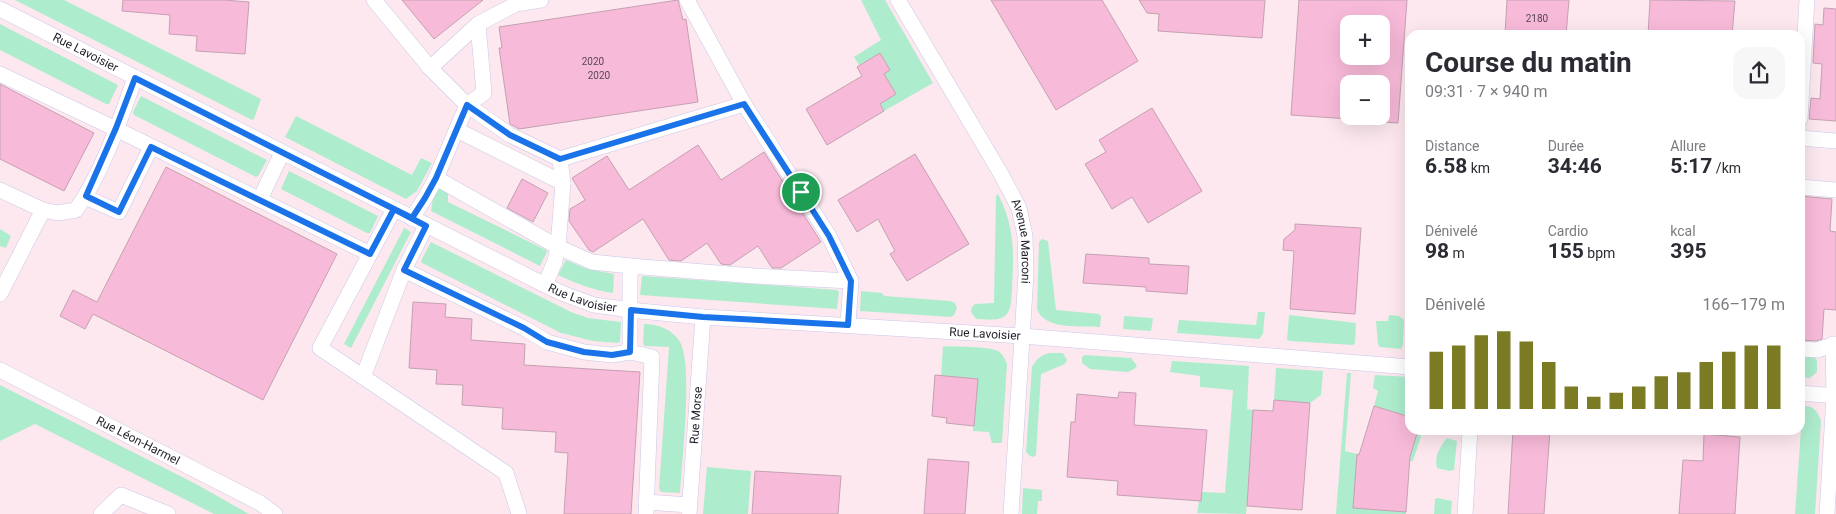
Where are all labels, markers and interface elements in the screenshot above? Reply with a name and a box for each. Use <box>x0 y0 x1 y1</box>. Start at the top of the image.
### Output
house number: 2180 <box>1526 13 1549 24</box>
map controls <box>1340 15 1390 125</box>
button: + <box>1340 15 1390 65</box>
street label: Rue Lavoisier <box>51 30 121 75</box>
text: Course du matin <box>1425 46 1632 79</box>
button: share <box>1733 47 1785 99</box>
house number: 2020 <box>582 56 605 67</box>
house number: 2020 <box>588 70 611 81</box>
button: − <box>1340 75 1390 125</box>
text: 09:31 · 7 × 940 m <box>1425 82 1547 101</box>
text: Distance <box>1425 138 1480 154</box>
text: Durée <box>1548 138 1584 154</box>
text: Allure <box>1670 138 1706 154</box>
text: 6.58 <box>1425 154 1467 178</box>
text: 34:46 <box>1548 154 1602 178</box>
text: 5:17 <box>1670 154 1712 178</box>
text: km <box>1467 160 1490 176</box>
text: /km <box>1712 160 1741 176</box>
pin <box>780 171 822 213</box>
icon: arrive <box>787 178 815 206</box>
street label: Avenue Marconi <box>1008 196 1033 284</box>
text: Dénivelé <box>1425 223 1478 239</box>
text: Cardio <box>1548 223 1588 239</box>
text: kcal <box>1670 223 1696 239</box>
text: 98 <box>1425 239 1449 263</box>
text: 155 <box>1548 239 1584 263</box>
text: 395 <box>1670 239 1706 263</box>
text: m <box>1449 245 1465 261</box>
text: bpm <box>1584 245 1615 261</box>
street label: Rue Lavoisier <box>546 281 618 315</box>
text: Dénivelé <box>1425 295 1485 314</box>
text: 166–179 m <box>1703 295 1785 314</box>
street label: Rue Lavoisier <box>949 325 1021 343</box>
street label: Rue Morse <box>687 386 705 444</box>
street label: Rue Léon-Harmel <box>94 413 182 468</box>

